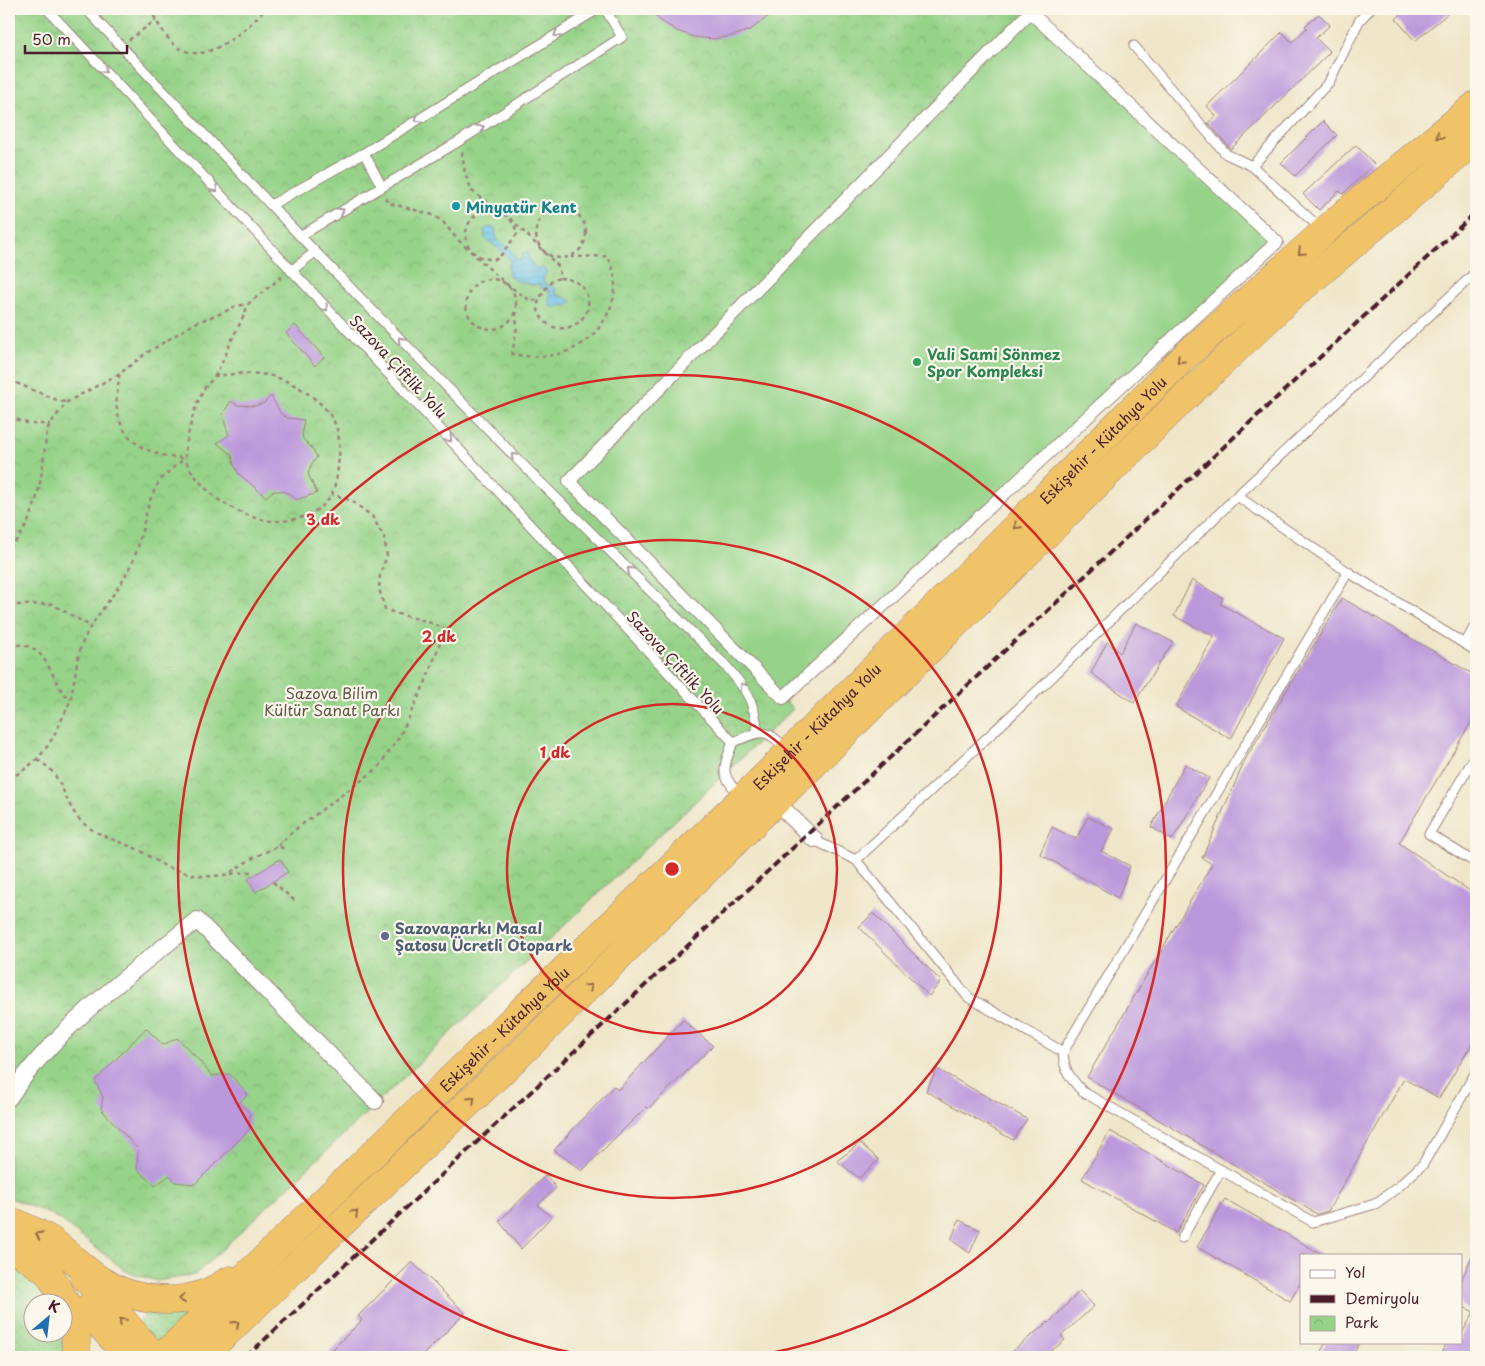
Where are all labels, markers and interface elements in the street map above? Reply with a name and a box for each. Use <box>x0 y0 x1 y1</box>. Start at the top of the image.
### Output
scale bar <box>25 22 128 54</box>
text: 50 m <box>32 27 71 50</box>
one-way arrow <box>553 28 562 38</box>
one-way arrow <box>98 64 107 73</box>
one-way arrow <box>415 113 424 123</box>
one-way arrow <box>475 124 484 134</box>
one-way arrow <box>1435 130 1444 139</box>
one-way arrow <box>209 183 218 192</box>
place label: Minyatür Kent <box>466 195 577 218</box>
marker: Minyatür Kent <box>450 200 462 212</box>
one-way arrow <box>336 208 345 218</box>
one-way arrow <box>1298 246 1307 255</box>
one-way arrow <box>319 302 328 311</box>
street label: Sazova Çiftlik Yolu <box>345 309 453 423</box>
one-way arrow <box>398 336 407 345</box>
place label: Vali Sami Sönmez Spor Kompleksi <box>927 342 1060 382</box>
one-way arrow <box>1177 354 1186 363</box>
marker: Vali Sami Sönmez Spor Kompleksi <box>911 356 923 368</box>
street label: Eskişehir - Kütahya Yolu <box>1034 370 1171 509</box>
one-way arrow <box>443 434 452 443</box>
one-way arrow <box>511 453 520 462</box>
text: 3 dk <box>306 507 340 530</box>
one-way arrow <box>1013 520 1022 529</box>
one-way arrow <box>627 567 636 576</box>
street label: Sazova Çiftlik Yolu <box>622 605 730 719</box>
text: 2 dk <box>422 624 456 647</box>
street label: Eskişehir - Kütahya Yolu <box>747 657 885 794</box>
park label: Sazova Bilim Kültür Sanat Parkı <box>264 681 400 721</box>
one-way arrow <box>740 682 749 692</box>
text: 1 dk <box>540 740 570 763</box>
centre of rings <box>663 860 681 878</box>
place label: Sazovaparkı Masal Şatosu Ücretli Otopark <box>395 916 573 956</box>
marker: Sazovaparkı Masal Şatosu Ücretli Otopark <box>379 930 391 942</box>
street label: Eskişehir - Kütahya Yolu <box>434 960 574 1096</box>
one-way arrow <box>583 984 592 993</box>
one-way arrow <box>466 1097 475 1106</box>
one-way arrow <box>349 1210 358 1219</box>
one-way arrow <box>35 1231 44 1241</box>
legend <box>1300 1254 1462 1344</box>
text: Yol <box>1345 1260 1366 1283</box>
text: Demiryolu <box>1345 1286 1419 1309</box>
one-way arrow <box>177 1293 185 1304</box>
north arrow <box>22 1294 72 1344</box>
text: K <box>45 1294 64 1318</box>
text: Park <box>1345 1310 1379 1333</box>
one-way arrow <box>119 1318 128 1327</box>
one-way arrow <box>231 1321 240 1330</box>

